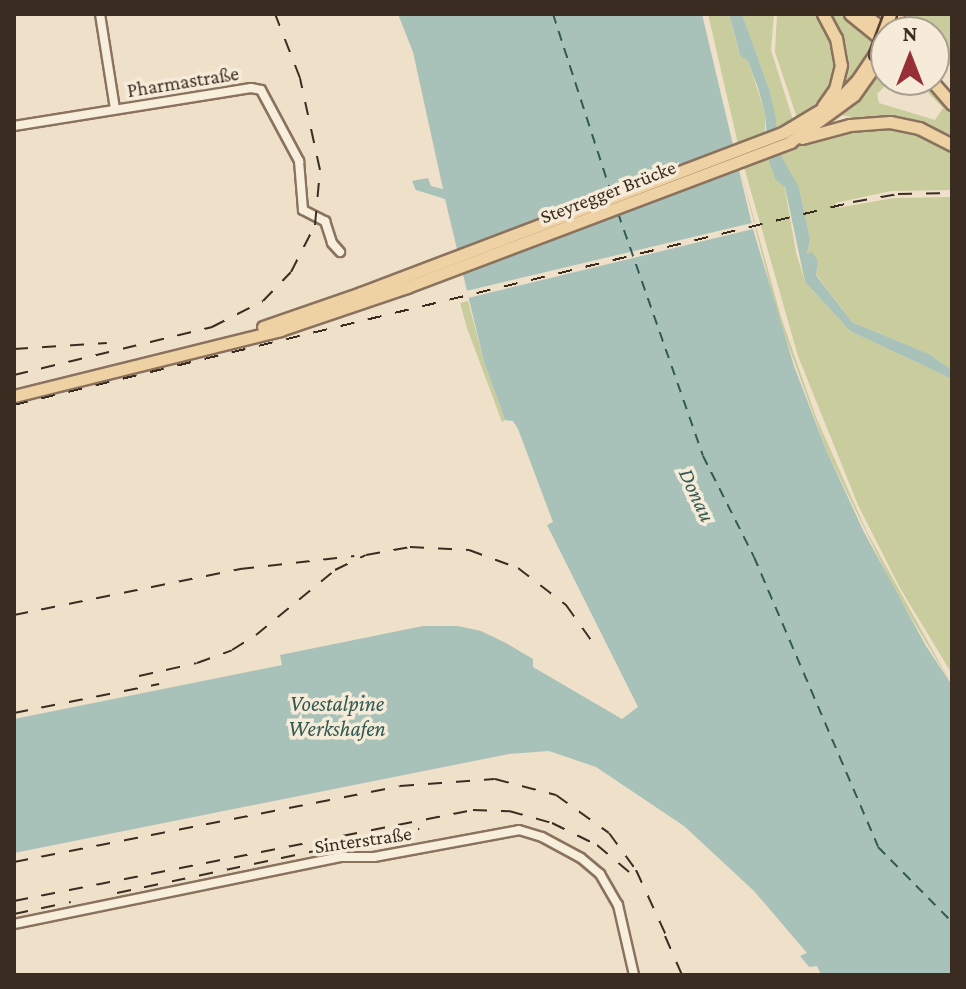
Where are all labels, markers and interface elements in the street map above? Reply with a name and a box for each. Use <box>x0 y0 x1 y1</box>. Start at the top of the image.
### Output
north arrow <box>870 16 950 96</box>
text: N <box>903 21 918 46</box>
street label: Pharmastraße <box>125 61 241 103</box>
street label: Steyregger Brücke <box>537 155 679 229</box>
water label: Donau <box>673 464 721 526</box>
water label: Voestalpine Werkshafen <box>288 690 386 742</box>
street label: Sinterstraße <box>313 821 413 859</box>

